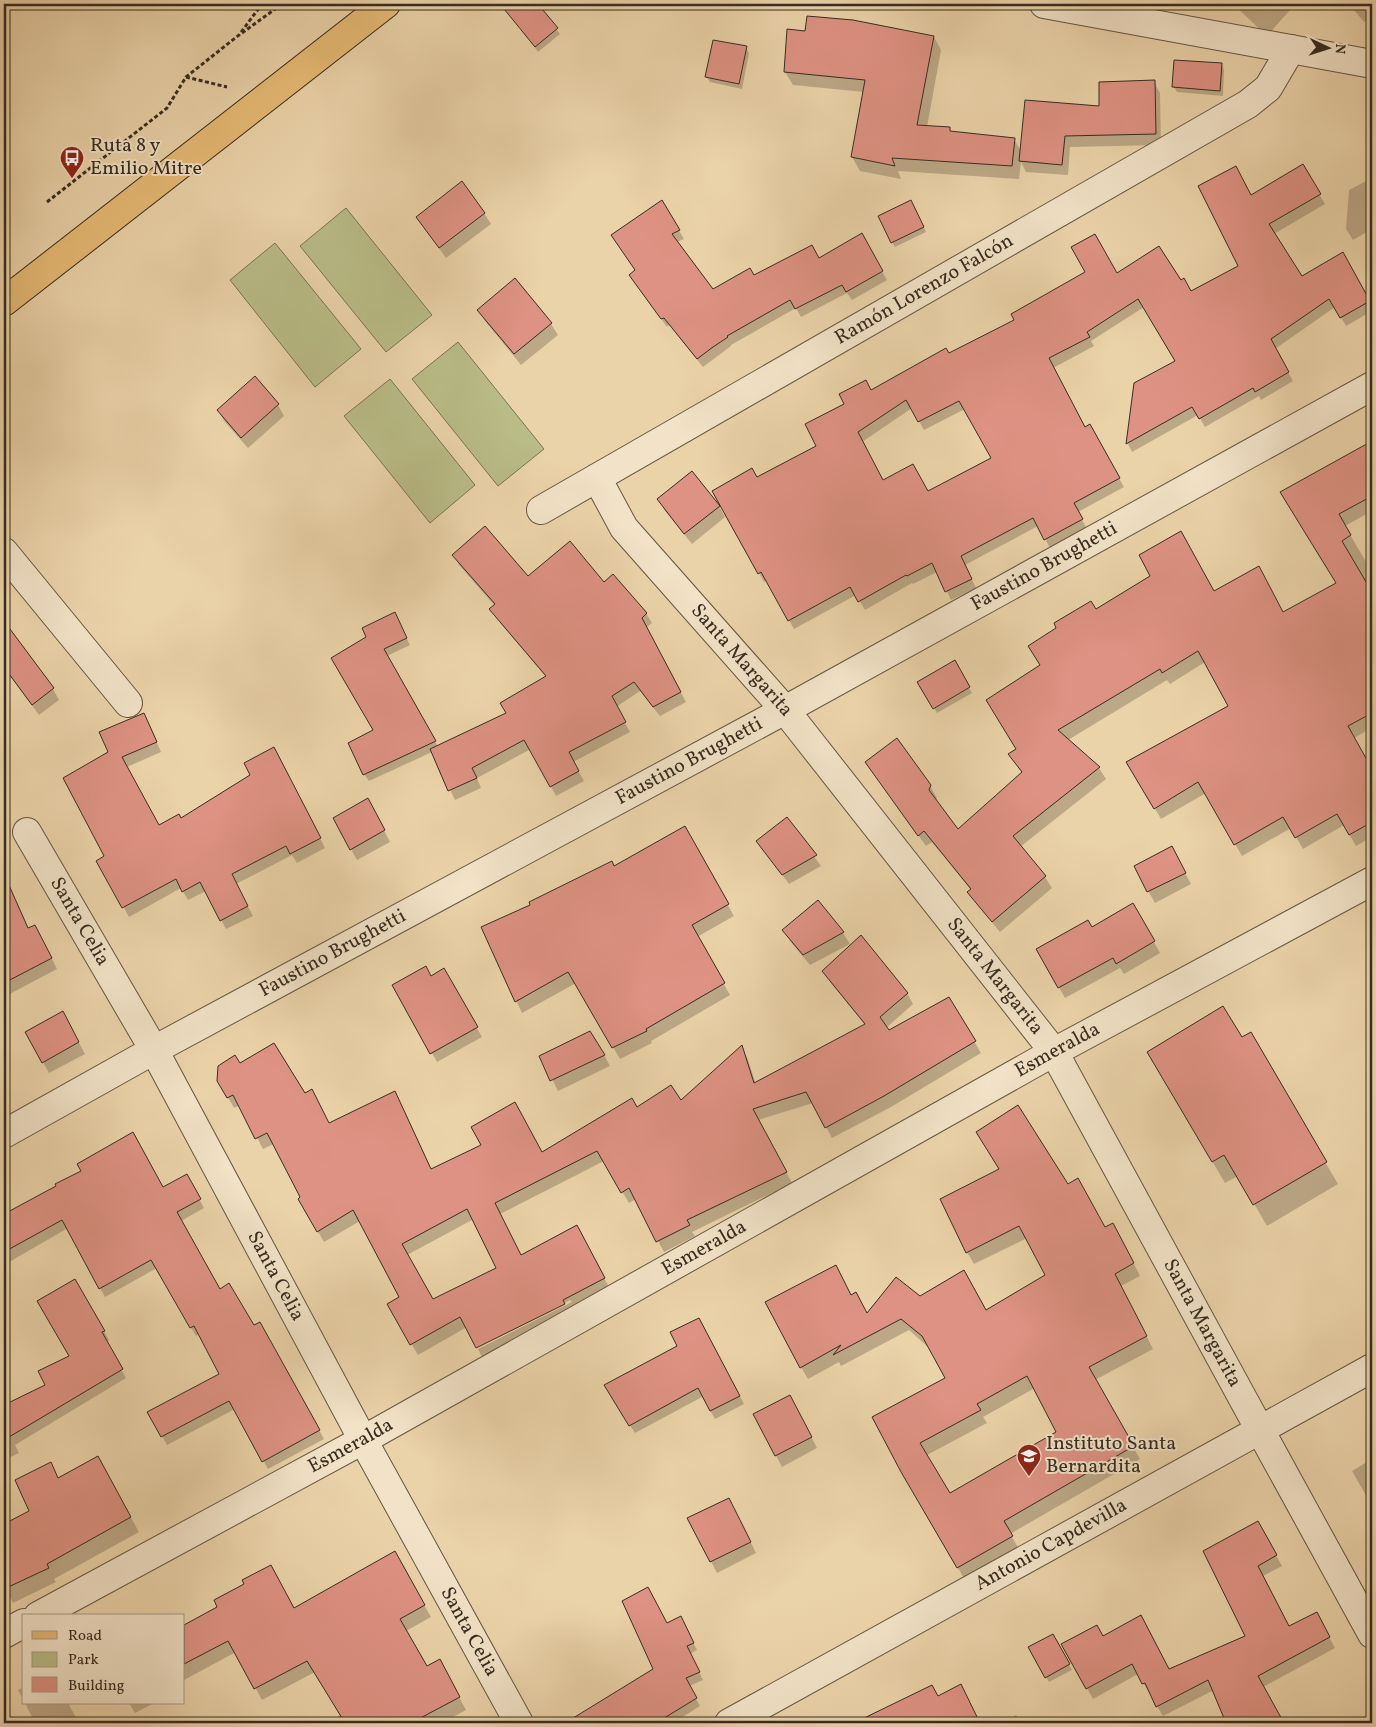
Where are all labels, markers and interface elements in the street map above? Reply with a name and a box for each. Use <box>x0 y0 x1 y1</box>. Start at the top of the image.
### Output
north arrow <box>1304 22 1354 72</box>
text: N <box>1330 43 1349 55</box>
place label: Ruta 8 y Emilio Mitre <box>90 132 202 183</box>
bus stop icon: Ruta 8 y Emilio Mitre <box>59 145 85 179</box>
street label: Ramón Lorenzo Falcón <box>830 227 1019 352</box>
street label: Faustino Brughetti <box>966 515 1123 619</box>
street label: Santa Margarita <box>684 598 799 723</box>
street label: Faustino Brughetti <box>611 710 768 813</box>
street label: Santa Celia <box>42 872 116 971</box>
street label: Faustino Brughetti <box>254 903 411 1005</box>
street label: Santa Margarita <box>940 912 1050 1041</box>
street label: Esmeralda <box>1010 1016 1105 1085</box>
street label: Esmeralda <box>657 1213 752 1283</box>
street label: Santa Celia <box>240 1226 311 1326</box>
street label: Santa Margarita <box>1155 1254 1248 1393</box>
street label: Esmeralda <box>303 1412 399 1481</box>
place label: Instituto Santa Bernardita <box>1046 1430 1176 1481</box>
school or university icon: Instituto Santa Bernardita <box>1016 1443 1042 1477</box>
street label: Antonio Capdevilla <box>970 1492 1132 1598</box>
street label: Santa Celia <box>433 1582 505 1682</box>
legend <box>22 1614 185 1704</box>
text: Road <box>68 1626 102 1647</box>
text: Park <box>68 1650 99 1671</box>
text: Building <box>68 1676 125 1697</box>

